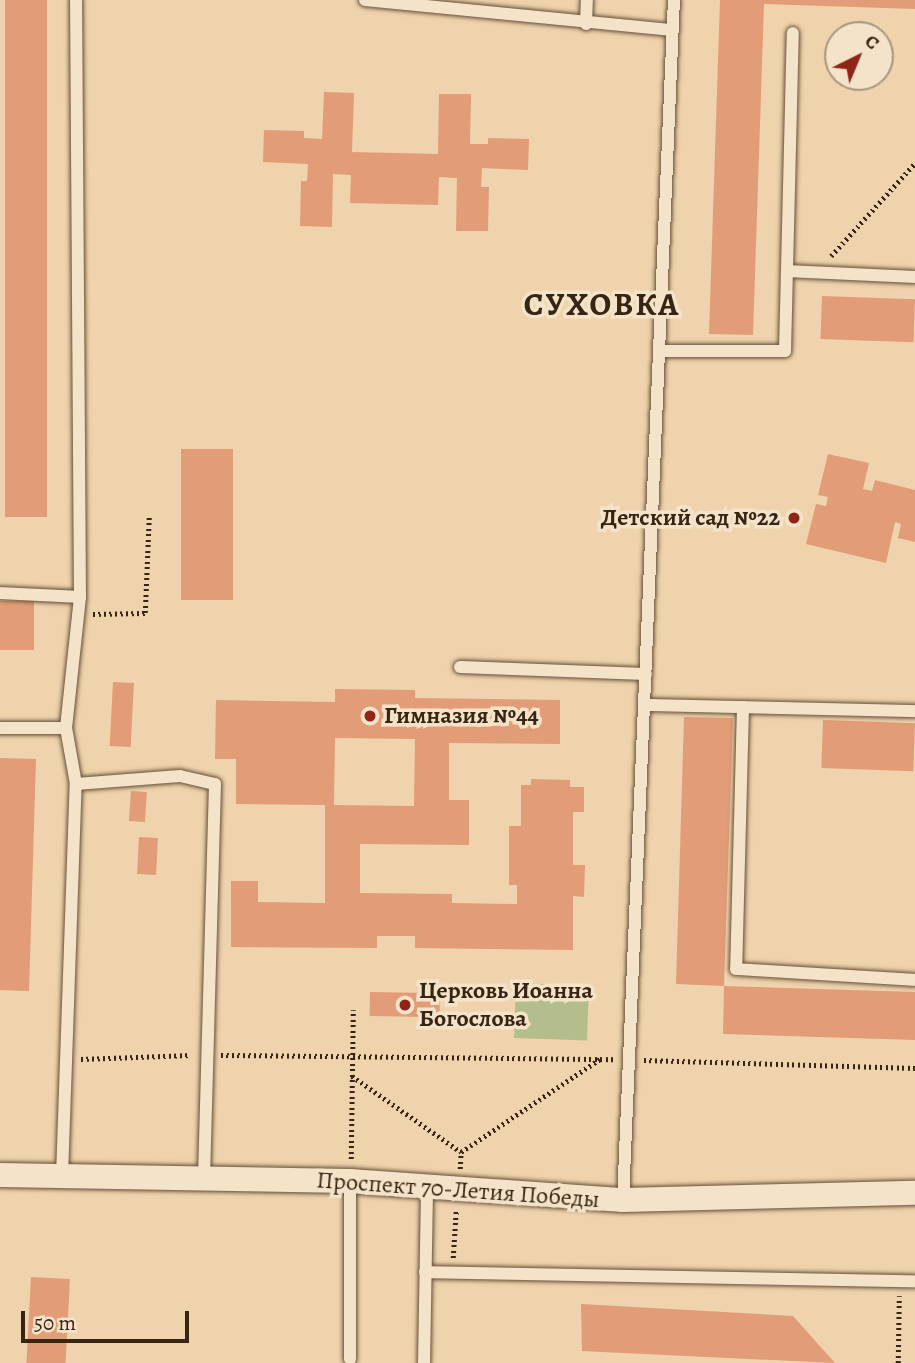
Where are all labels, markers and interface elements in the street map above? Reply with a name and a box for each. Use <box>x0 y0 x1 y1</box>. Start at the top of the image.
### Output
north arrow <box>824 21 894 91</box>
text: С <box>859 29 885 56</box>
district label: СУХОВКА <box>525 285 679 323</box>
place label: Детский сад №22 <box>601 504 780 532</box>
marker: Детский сад №22 <box>786 510 802 526</box>
place label: Гимназия №44 <box>384 702 539 730</box>
marker: Гимназия №44 <box>362 708 378 724</box>
place label: Церковь Иоанна Богослова <box>419 977 593 1033</box>
marker: Церковь Иоанна Богослова <box>397 997 413 1013</box>
street label: Проспект 70-Летия Победы <box>315 1166 601 1214</box>
scale bar <box>24 1296 192 1340</box>
text: 50 m <box>34 1309 76 1337</box>

